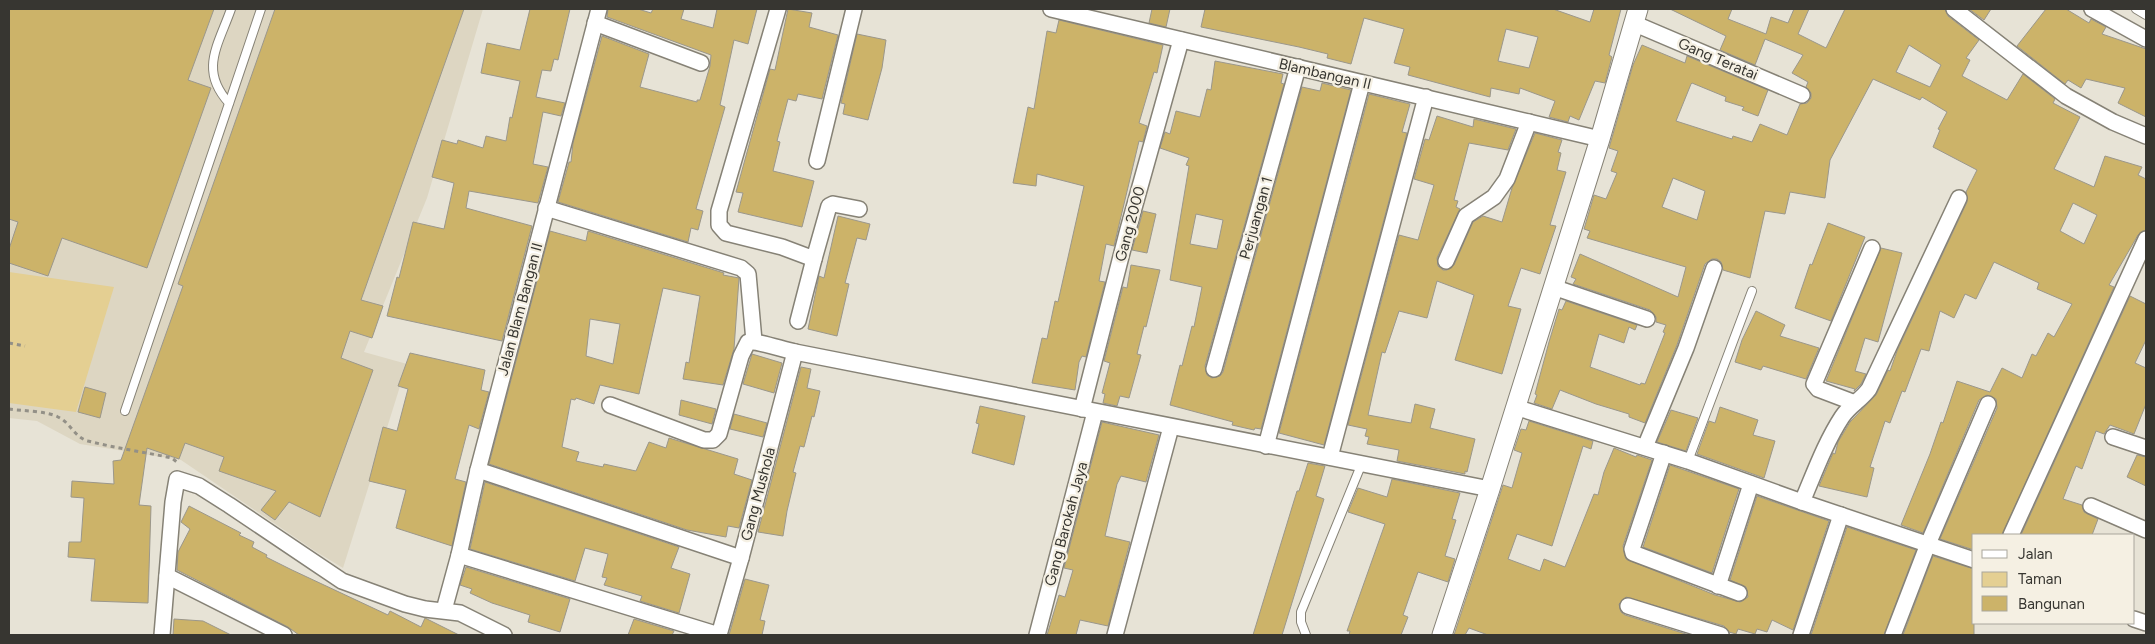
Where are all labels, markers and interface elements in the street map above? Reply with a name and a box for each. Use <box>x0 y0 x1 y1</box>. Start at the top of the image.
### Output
street label: Gang Teratai <box>1675 34 1761 84</box>
street label: Blambangan II <box>1277 55 1373 93</box>
street label: Perjuangan 1 <box>1236 175 1276 261</box>
street label: Gang 2000 <box>1111 184 1149 264</box>
street label: Jalan Blam Bangan II <box>494 241 546 377</box>
street label: Gang Mushola <box>737 445 779 543</box>
street label: Gang Barokah Jaya <box>1041 460 1091 588</box>
legend <box>1972 534 2135 624</box>
text: Jalan <box>2018 545 2053 563</box>
text: Taman <box>2018 570 2062 588</box>
text: Bangunan <box>2018 595 2085 613</box>

